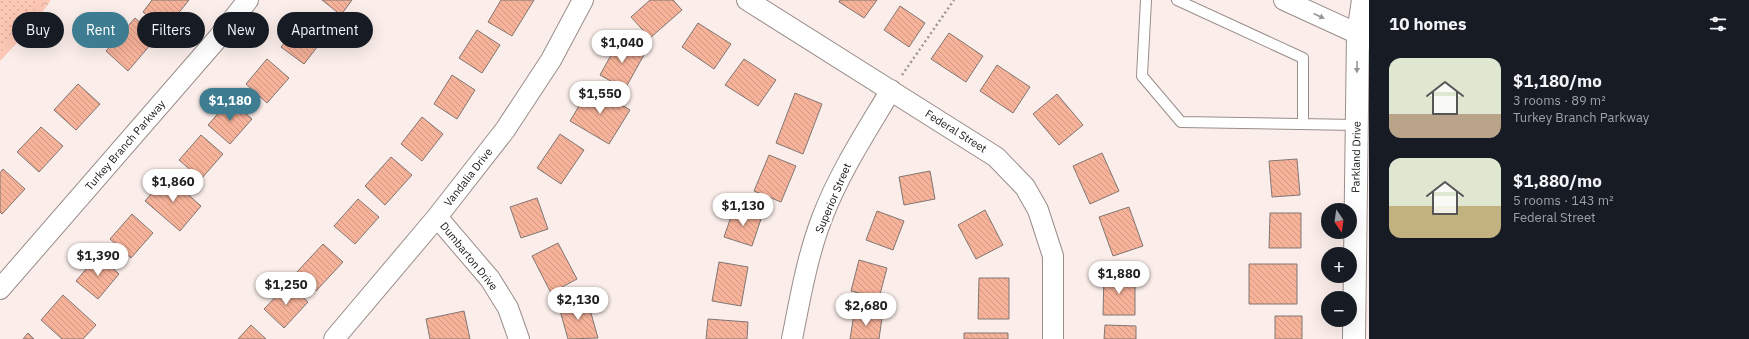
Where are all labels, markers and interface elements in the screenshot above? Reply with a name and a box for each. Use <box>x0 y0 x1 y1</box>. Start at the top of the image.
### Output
chip: Buy <box>12 12 64 48</box>
chip: Rent <box>72 12 129 48</box>
chip: Filters <box>137 12 205 48</box>
chip: New <box>213 12 269 48</box>
chip: Apartment <box>277 12 373 48</box>
one-way arrow <box>1314 13 1325 19</box>
text: 10 homes <box>1389 13 1466 35</box>
icon: filters <box>1707 13 1729 35</box>
pin: $1,040 <box>589 30 655 64</box>
text: $1,040 <box>600 34 644 51</box>
one-way arrow <box>1354 61 1360 74</box>
text: $1,180/mo <box>1513 70 1602 92</box>
icon: home <box>1421 74 1469 122</box>
pin: $1,550 <box>567 81 633 115</box>
text: $1,550 <box>578 85 622 102</box>
pin: $1,180 <box>197 88 263 122</box>
text: $1,180 <box>208 92 252 109</box>
text: 3 rooms · 89 m² <box>1513 92 1606 109</box>
street label: Turkey Branch Parkway <box>82 97 168 193</box>
street label: Federal Street <box>923 107 989 156</box>
text: Turkey Branch Parkway <box>1513 109 1649 126</box>
street label: Parkland Drive <box>1348 121 1364 193</box>
street label: Vandalia Drive <box>441 145 495 209</box>
street label: Superior Street <box>812 161 854 235</box>
pin: $1,860 <box>140 169 206 203</box>
text: $1,880/mo <box>1513 170 1602 192</box>
text: $1,860 <box>151 173 195 190</box>
icon: home <box>1421 174 1469 222</box>
text: 5 rooms · 143 m² <box>1513 192 1614 209</box>
pin: $1,130 <box>710 193 776 227</box>
text: $1,130 <box>721 197 765 214</box>
north arrow <box>1321 203 1357 239</box>
map controls <box>1321 203 1357 327</box>
text: Federal Street <box>1513 209 1596 226</box>
street label: Dumbarton Drive <box>437 219 501 293</box>
pin: $1,390 <box>65 243 131 277</box>
text: $1,390 <box>76 247 120 264</box>
button: + <box>1321 247 1357 283</box>
pin: $1,880 <box>1086 261 1152 295</box>
text: $1,880 <box>1097 265 1141 282</box>
pin: $1,250 <box>253 272 319 306</box>
text: $1,250 <box>264 276 308 293</box>
pin: $2,130 <box>545 287 611 321</box>
text: $2,130 <box>556 291 600 308</box>
button: − <box>1321 291 1357 327</box>
pin: $2,680 <box>833 293 899 327</box>
text: $2,680 <box>844 297 888 314</box>

